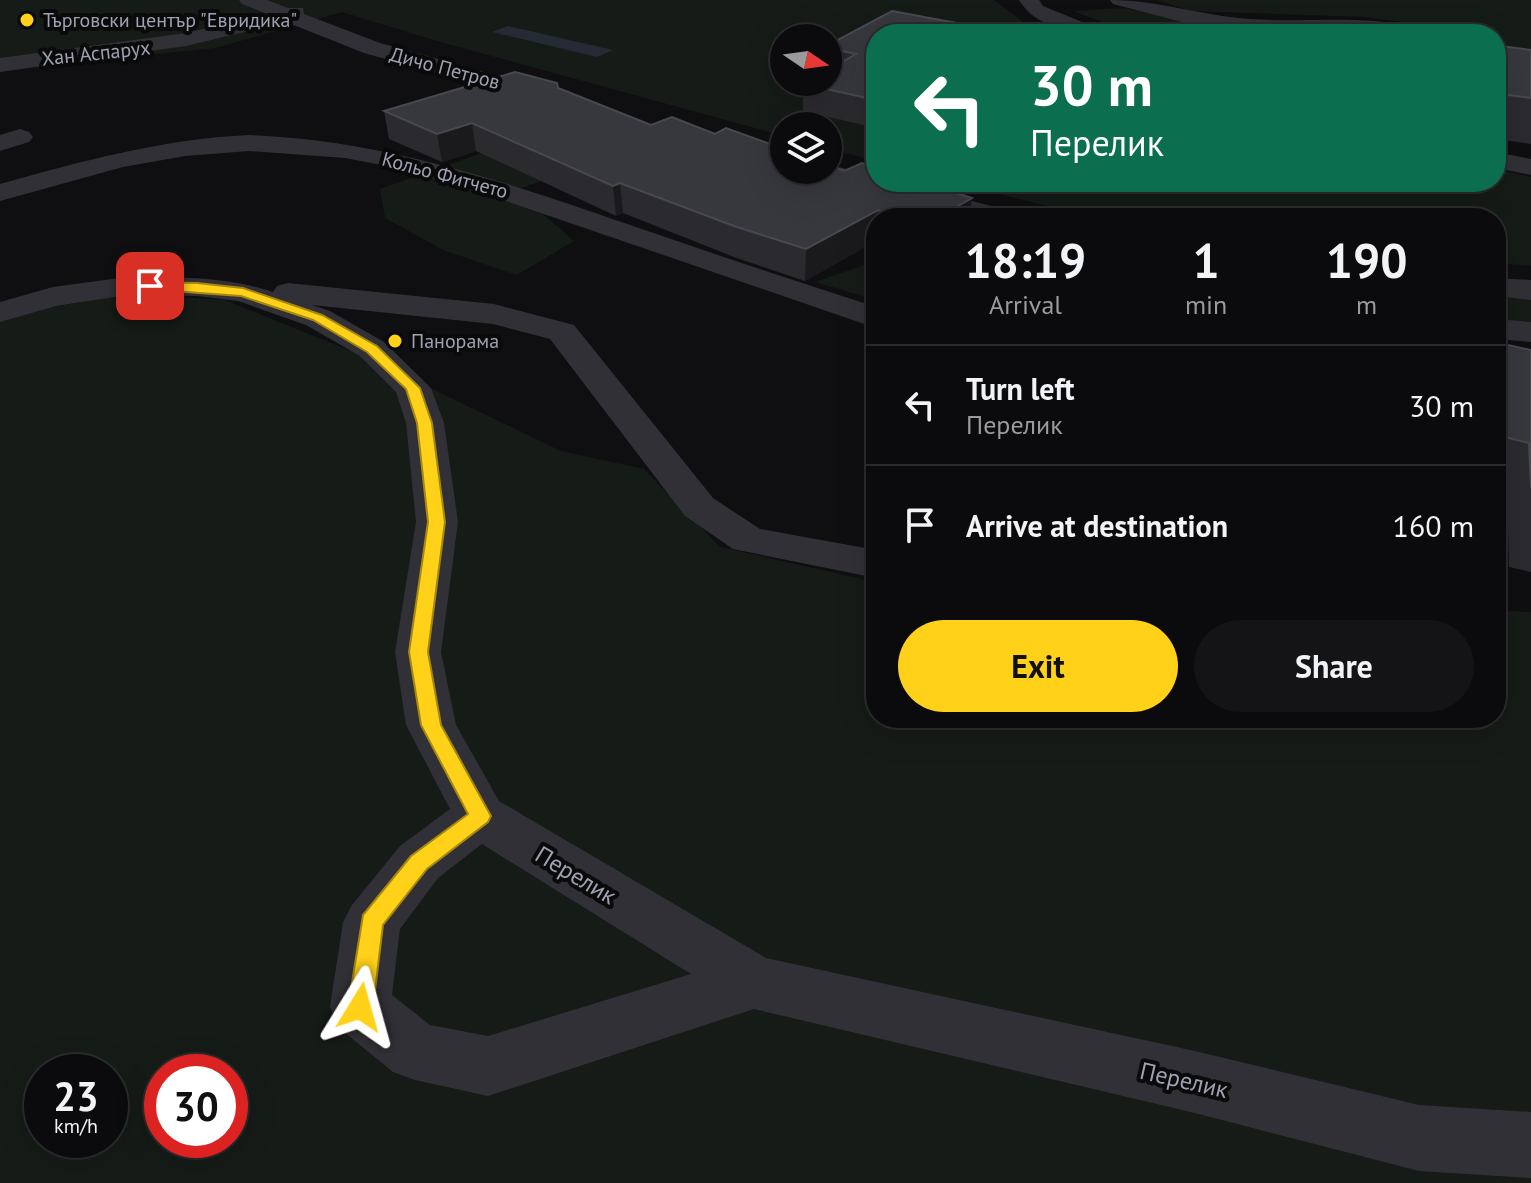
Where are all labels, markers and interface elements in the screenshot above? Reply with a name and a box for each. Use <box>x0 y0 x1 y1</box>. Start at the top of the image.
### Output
place label: Търговски център "Евридика" <box>43 7 297 33</box>
marker: Търговски център "Евридика" <box>18 11 36 29</box>
north arrow <box>770 24 842 96</box>
map controls <box>770 24 842 184</box>
street label: Хан Аспарух <box>40 34 152 72</box>
street label: Дичо Петров <box>387 41 503 95</box>
text: 30 m <box>1030 49 1153 121</box>
icon: left <box>898 56 1002 160</box>
button: layers <box>770 112 842 184</box>
text: Перелик <box>1030 119 1164 166</box>
street label: Кольо Фитчето <box>379 146 511 204</box>
text: 18:19 <box>965 229 1086 291</box>
text: 1 <box>1192 229 1220 291</box>
text: 190 <box>1326 229 1407 291</box>
pin <box>116 252 184 320</box>
icon: arrive <box>128 264 172 308</box>
text: Arrival <box>989 288 1062 321</box>
text: min <box>1185 288 1227 321</box>
text: m <box>1356 288 1377 321</box>
place label: Панорама <box>411 328 499 354</box>
marker: Панорама <box>386 332 404 350</box>
text: Turn left <box>966 369 1074 408</box>
icon: left <box>898 383 942 427</box>
text: 30 m <box>1409 386 1474 425</box>
text: Перелик <box>966 408 1063 441</box>
icon: arrive <box>898 503 942 547</box>
text: Arrive at destination <box>966 506 1228 545</box>
text: 160 m <box>1393 506 1474 545</box>
button: Exit <box>898 620 1178 712</box>
button: Share <box>1194 620 1474 712</box>
street label: Перелик <box>530 839 623 912</box>
position arrow <box>318 965 402 1049</box>
speed limit sign: 30 <box>144 1054 248 1158</box>
street label: Перелик <box>1137 1055 1232 1105</box>
text: 23 <box>53 1070 99 1122</box>
text: km/h <box>54 1113 98 1139</box>

